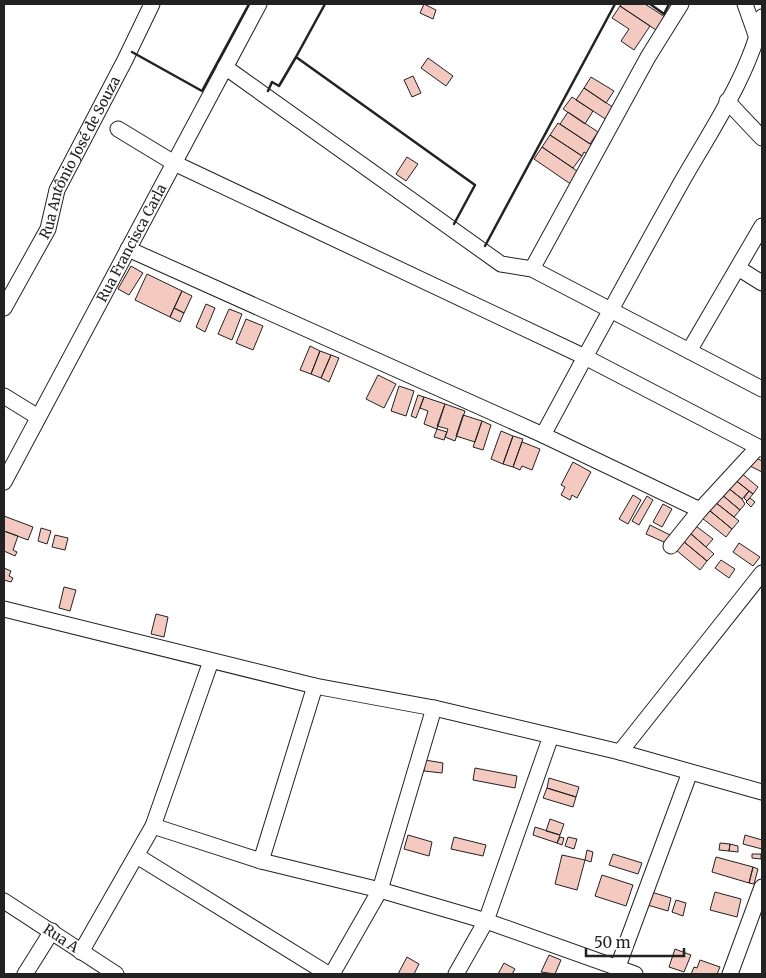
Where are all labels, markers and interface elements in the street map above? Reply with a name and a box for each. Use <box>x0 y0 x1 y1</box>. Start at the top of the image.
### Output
street label: Rua Antônio José de Souza <box>35 73 124 242</box>
street label: Rua Francisca Carla <box>93 180 171 305</box>
street label: Rua A <box>40 920 82 956</box>
scale bar <box>586 926 684 958</box>
text: 50 m <box>594 933 631 952</box>

